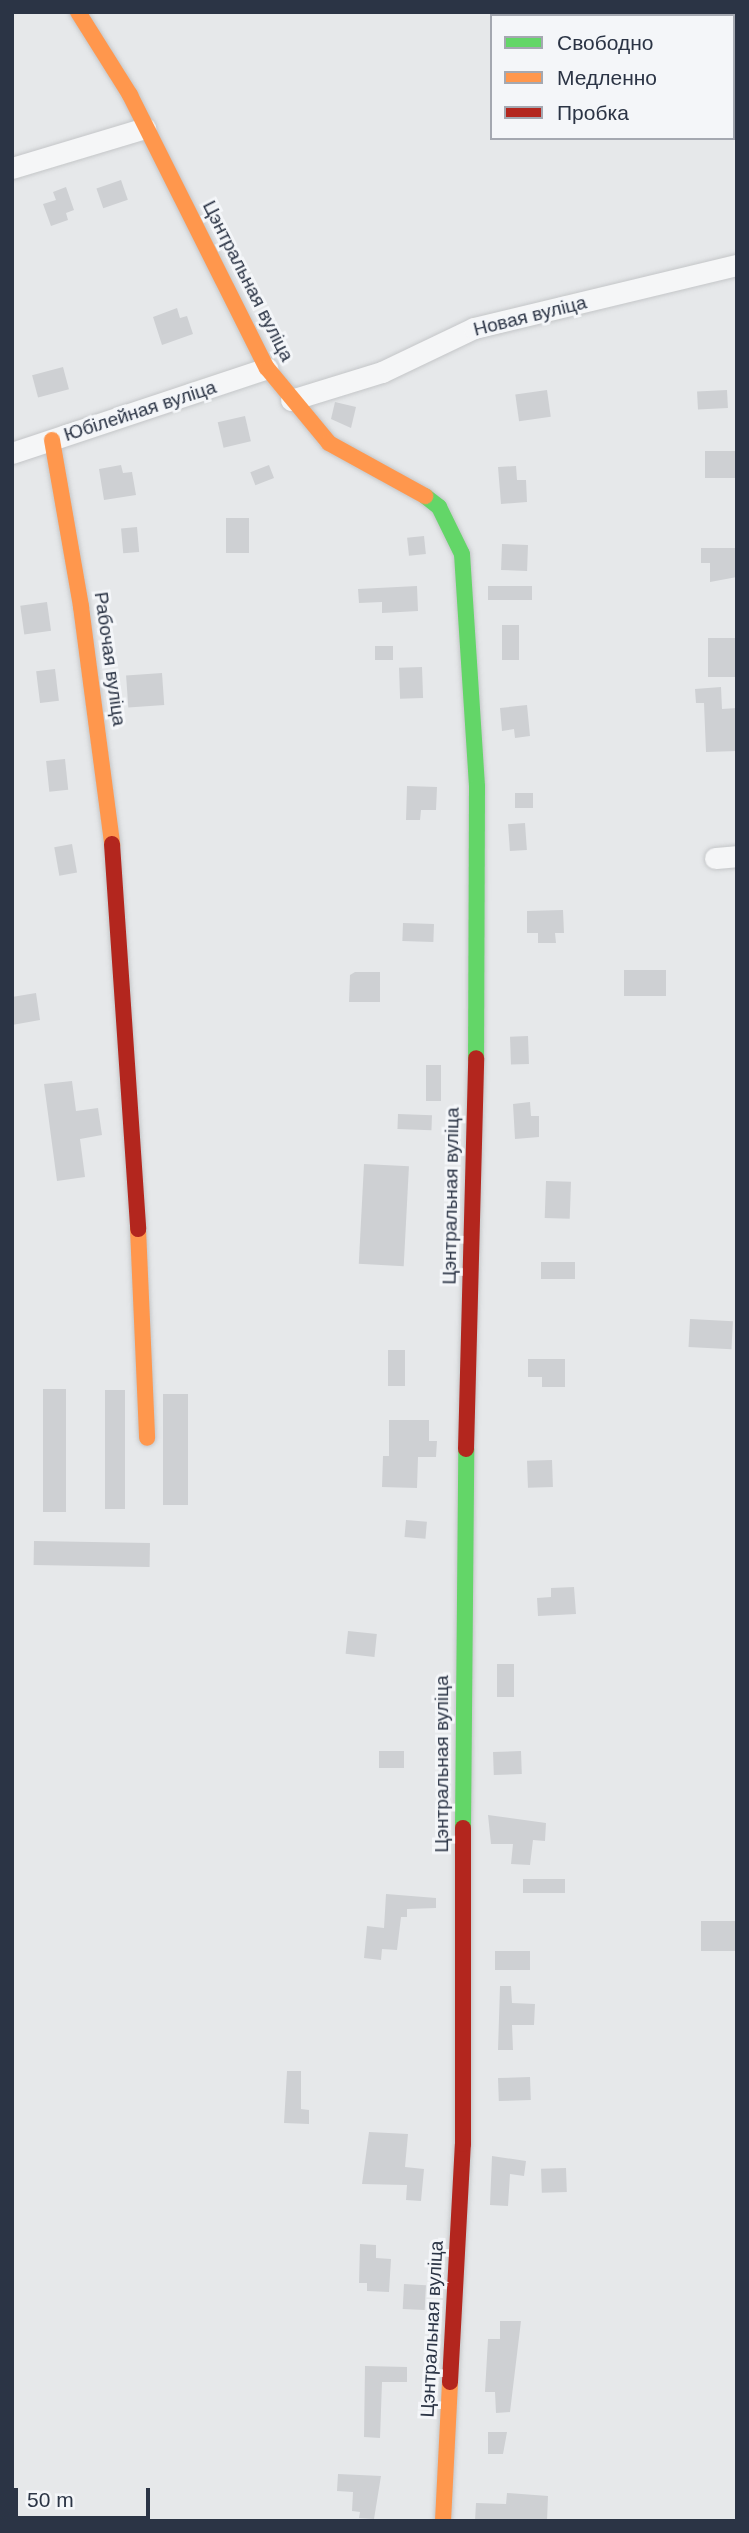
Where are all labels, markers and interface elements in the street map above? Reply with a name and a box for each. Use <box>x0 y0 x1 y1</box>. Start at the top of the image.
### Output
legend <box>490 14 735 140</box>
text: Свободно <box>557 31 654 54</box>
text: Медленно <box>557 66 657 89</box>
text: Пробка <box>557 101 629 124</box>
street label: Цэнтральная вуліца <box>198 197 298 365</box>
street label: Новая вуліца <box>471 291 589 341</box>
street label: Юбілейная вуліца <box>61 376 219 446</box>
street label: Рабочая вуліца <box>89 590 131 728</box>
street label: Цэнтральная вуліца <box>438 1107 464 1285</box>
street label: Цэнтральная вуліца <box>431 1675 453 1853</box>
street label: Цэнтральная вуліца <box>416 2240 448 2418</box>
scale bar <box>18 2474 154 2518</box>
text: 50 m <box>27 2488 74 2511</box>

